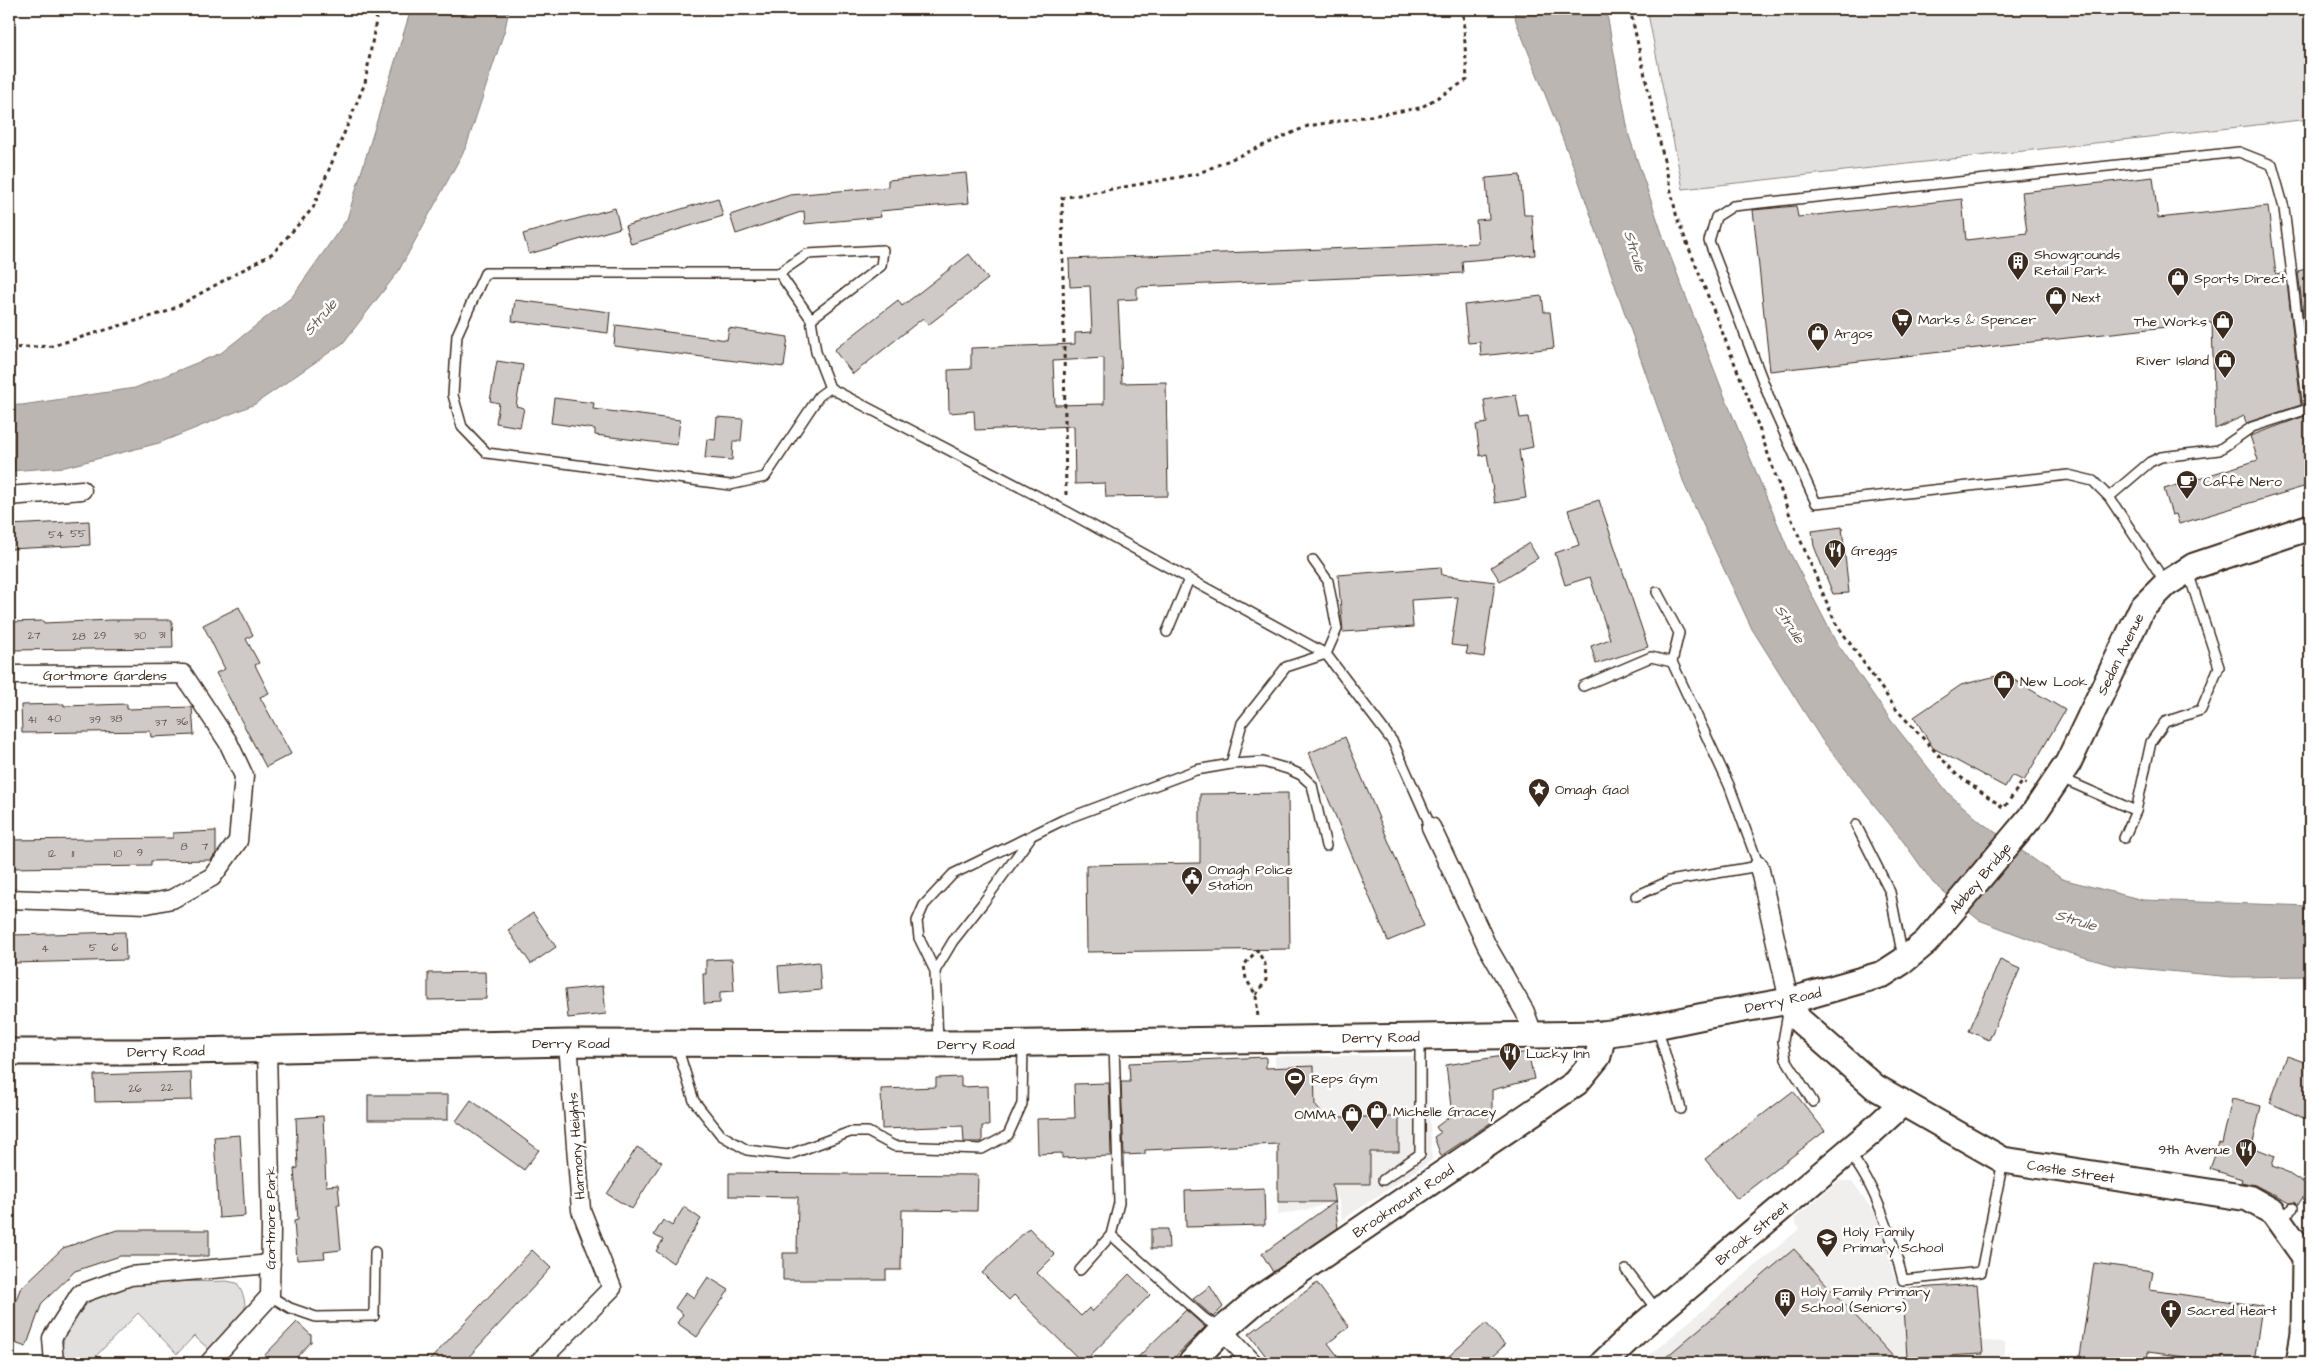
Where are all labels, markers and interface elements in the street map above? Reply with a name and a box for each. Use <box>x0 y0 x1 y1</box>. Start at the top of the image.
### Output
water label: Strule <box>1618 228 1651 275</box>
place label: Showgrounds Retail Park <box>2034 245 2120 281</box>
building icon: Showgrounds Retail Park <box>2006 250 2030 281</box>
shop icon: Sports Direct <box>2166 266 2190 297</box>
place label: Sports Direct <box>2194 269 2286 289</box>
shop icon: Next <box>2044 285 2068 316</box>
place label: Next <box>2072 288 2101 308</box>
water label: Strule <box>299 294 343 340</box>
supermarket icon: Marks & Spencer <box>1890 307 1914 338</box>
shop icon: The Works <box>2211 309 2235 340</box>
place label: Marks & Spencer <box>1918 310 2036 330</box>
place label: The Works <box>2134 312 2207 332</box>
shop icon: Argos <box>1806 321 1830 352</box>
place label: Argos <box>1834 324 1873 344</box>
shop icon: River Island <box>2213 348 2237 379</box>
place label: River Island <box>2136 351 2209 371</box>
cafe icon: Caffè Nero <box>2175 469 2199 500</box>
place label: Caffè Nero <box>2203 472 2282 492</box>
house number: 55 <box>70 526 86 541</box>
house number: 54 <box>48 527 64 542</box>
restaurant icon: Greggs <box>1823 538 1847 569</box>
place label: Greggs <box>1851 541 1897 561</box>
water label: Strule <box>1770 601 1810 648</box>
street label: Sedan Avenue <box>2092 610 2150 699</box>
house number: 31 <box>158 627 166 642</box>
house number: 27 <box>27 628 41 643</box>
house number: 29 <box>94 628 106 643</box>
house number: 30 <box>134 628 146 643</box>
house number: 28 <box>72 629 86 644</box>
street label: Gortmore Gardens <box>43 666 167 686</box>
shop icon: New Look <box>1992 669 2016 700</box>
place label: New Look <box>2020 672 2088 692</box>
house number: 40 <box>47 711 61 726</box>
house number: 38 <box>110 711 122 726</box>
house number: 41 <box>28 712 37 727</box>
house number: 39 <box>89 712 101 727</box>
house number: 36 <box>176 714 188 729</box>
house number: 37 <box>155 715 167 730</box>
place icon: Omagh Gaol <box>1527 777 1551 808</box>
place label: Omagh Gaol <box>1555 780 1629 800</box>
street label: Abbey Bridge <box>1945 838 2017 919</box>
house number: 8 <box>180 839 188 854</box>
house number: 7 <box>202 839 209 854</box>
house number: 9 <box>137 845 143 860</box>
house number: 12 <box>48 846 57 861</box>
house number: 11 <box>72 846 75 861</box>
house number: 10 <box>114 846 122 861</box>
place label: Omagh Police Station <box>1208 860 1293 896</box>
public building icon: Omagh Police Station <box>1180 865 1204 896</box>
water label: Strule <box>2053 904 2100 937</box>
house number: 5 <box>89 940 97 955</box>
house number: 6 <box>112 940 119 955</box>
house number: 4 <box>41 941 49 956</box>
street label: Derry Road <box>1743 983 1823 1019</box>
street label: Derry Road <box>1342 1027 1420 1049</box>
street label: Derry Road <box>532 1034 610 1054</box>
street label: Derry Road <box>937 1035 1015 1055</box>
street label: Derry Road <box>127 1041 205 1063</box>
restaurant icon: Lucky Inn <box>1498 1041 1522 1072</box>
place label: Lucky Inn <box>1526 1044 1590 1064</box>
sports icon: Reps Gym <box>1283 1066 1307 1097</box>
place label: Reps Gym <box>1311 1069 1377 1089</box>
house number: 22 <box>161 1080 174 1095</box>
house number: 26 <box>128 1081 142 1096</box>
street label: Harmony Heights <box>563 1092 591 1200</box>
shop icon: Michelle Gracey <box>1365 1099 1389 1130</box>
shop icon: OMMA <box>1340 1102 1364 1133</box>
place label: Michelle Gracey <box>1393 1102 1497 1122</box>
place label: OMMA <box>1294 1105 1336 1125</box>
restaurant icon: 9th Avenue <box>2234 1137 2258 1168</box>
place label: 9th Avenue <box>2158 1140 2230 1160</box>
street label: Castle Street <box>2026 1155 2116 1189</box>
street label: Brookmount Road <box>1349 1160 1458 1243</box>
street label: Gortmore Park <box>261 1166 281 1270</box>
street label: Brook Street <box>1711 1197 1794 1271</box>
place label: Holy Family Primary School <box>1843 1222 1944 1258</box>
school or university icon: Holy Family Primary School <box>1815 1227 1839 1258</box>
place label: Holy Family Primary School (Seniors) <box>1801 1282 1931 1318</box>
building icon: Holy Family Primary School (Seniors) <box>1773 1287 1797 1318</box>
church icon: Sacred Heart <box>2159 1298 2183 1329</box>
place label: Sacred Heart <box>2187 1301 2277 1321</box>

